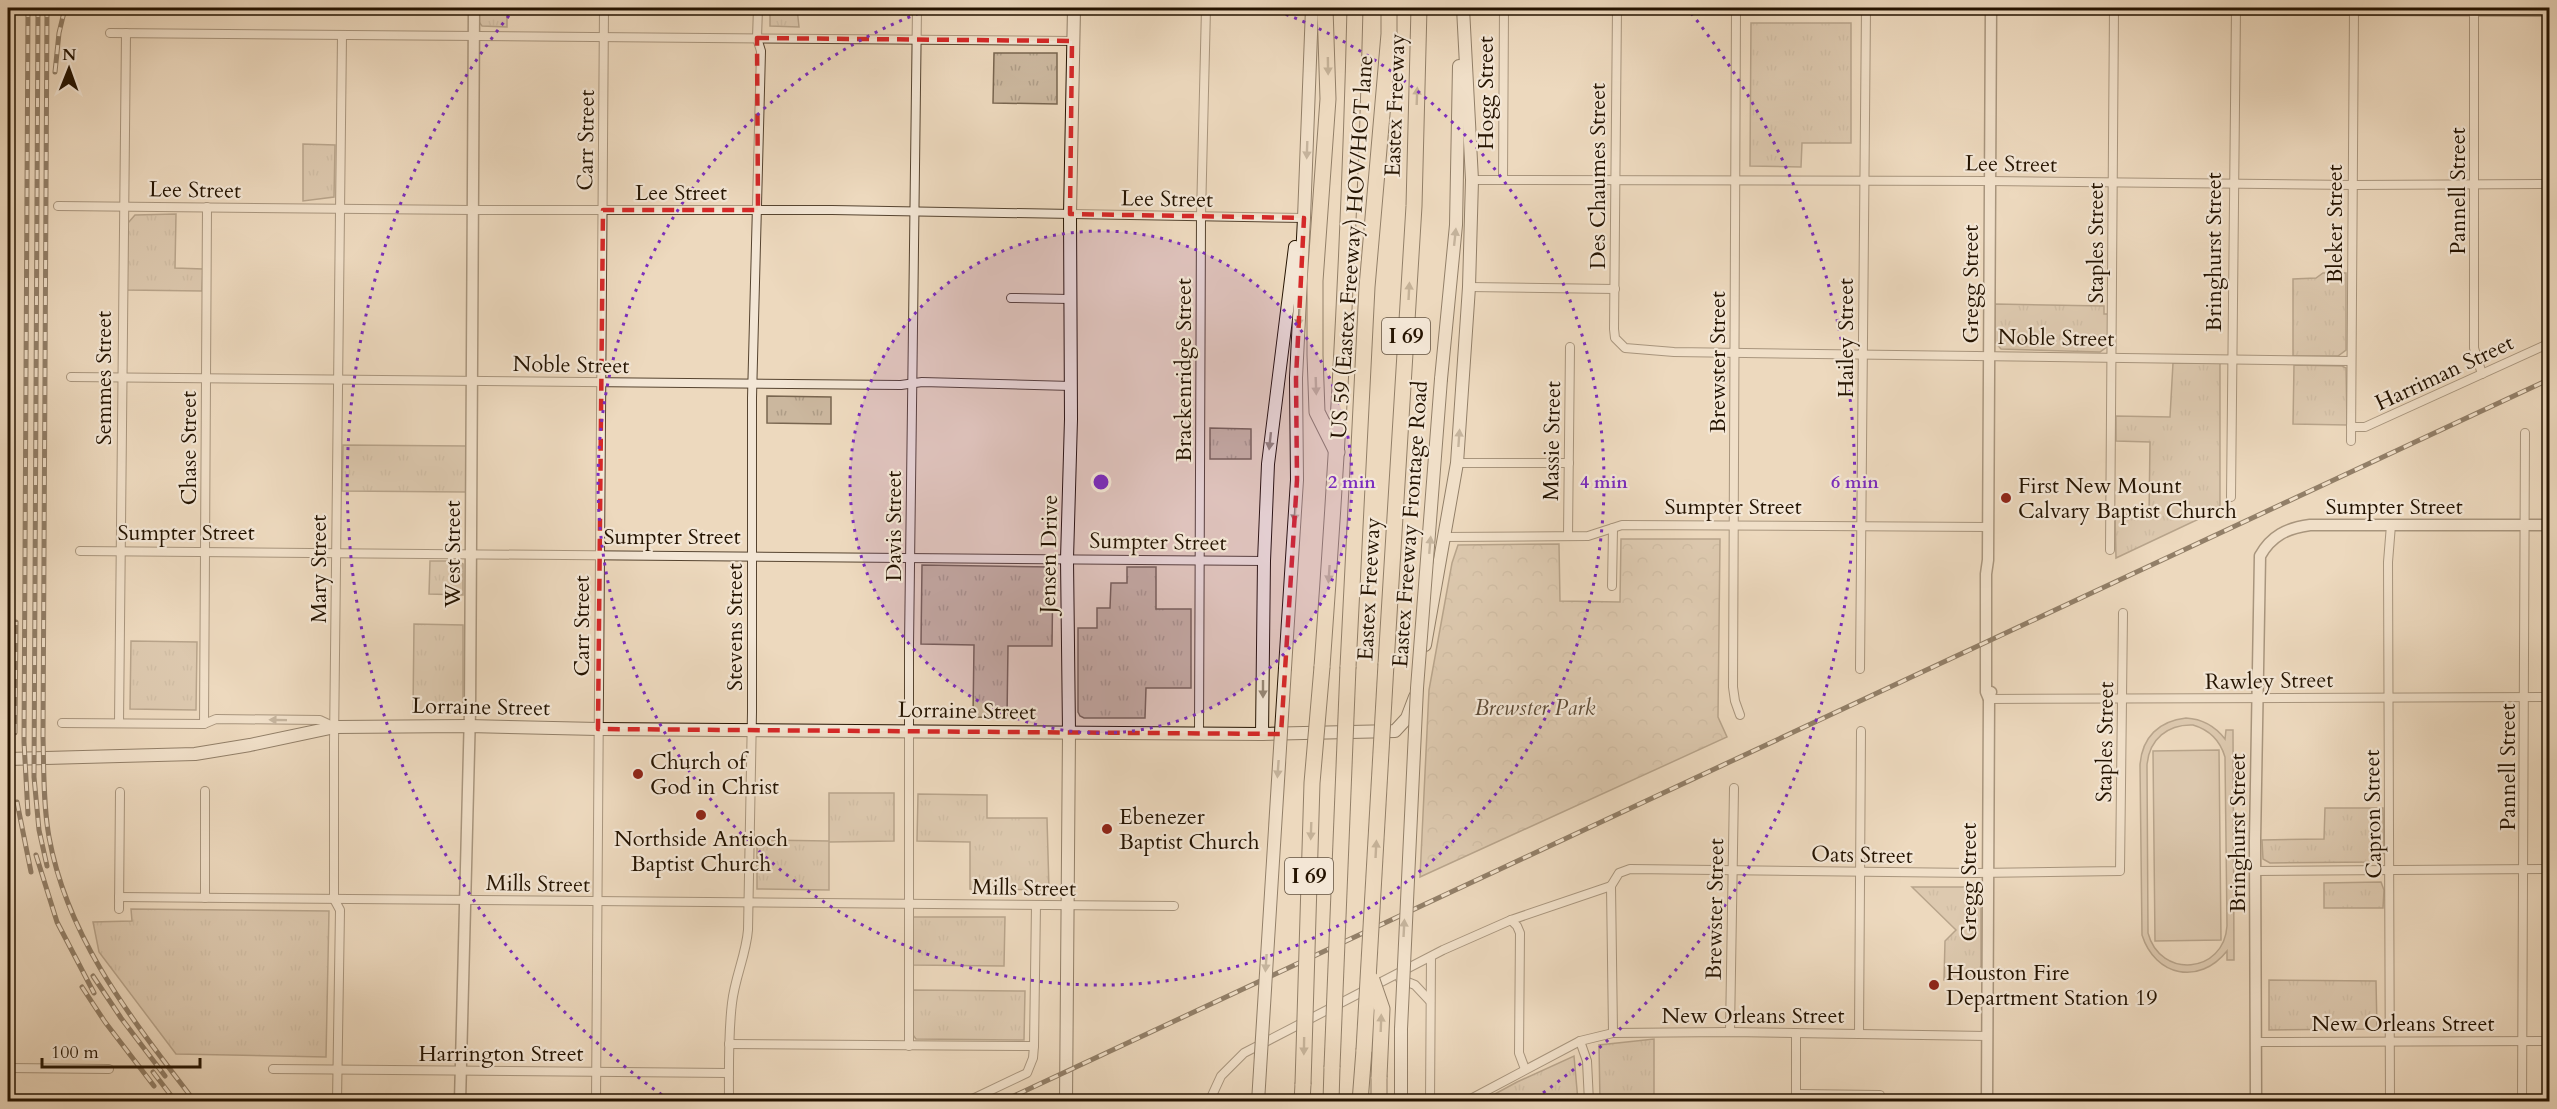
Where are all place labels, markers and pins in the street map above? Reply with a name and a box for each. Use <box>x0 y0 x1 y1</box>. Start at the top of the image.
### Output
place label: First New Mount Calvary Baptist Church <box>2018 471 2237 526</box>
centre of rings <box>1091 472 1111 492</box>
marker: First New Mount Calvary Baptist Church <box>1999 491 2013 505</box>
place label: Church of God in Christ <box>650 747 779 802</box>
marker: Church of God in Christ <box>631 767 645 781</box>
place label: Ebenezer Baptist Church <box>1119 802 1260 857</box>
marker: Northside Antioch Baptist Church <box>694 808 708 822</box>
marker: Ebenezer Baptist Church <box>1100 822 1114 836</box>
place label: Northside Antioch Baptist Church <box>614 824 788 879</box>
place label: Houston Fire Department Station 19 <box>1946 958 2157 1013</box>
marker: Houston Fire Department Station 19 <box>1927 978 1941 992</box>

